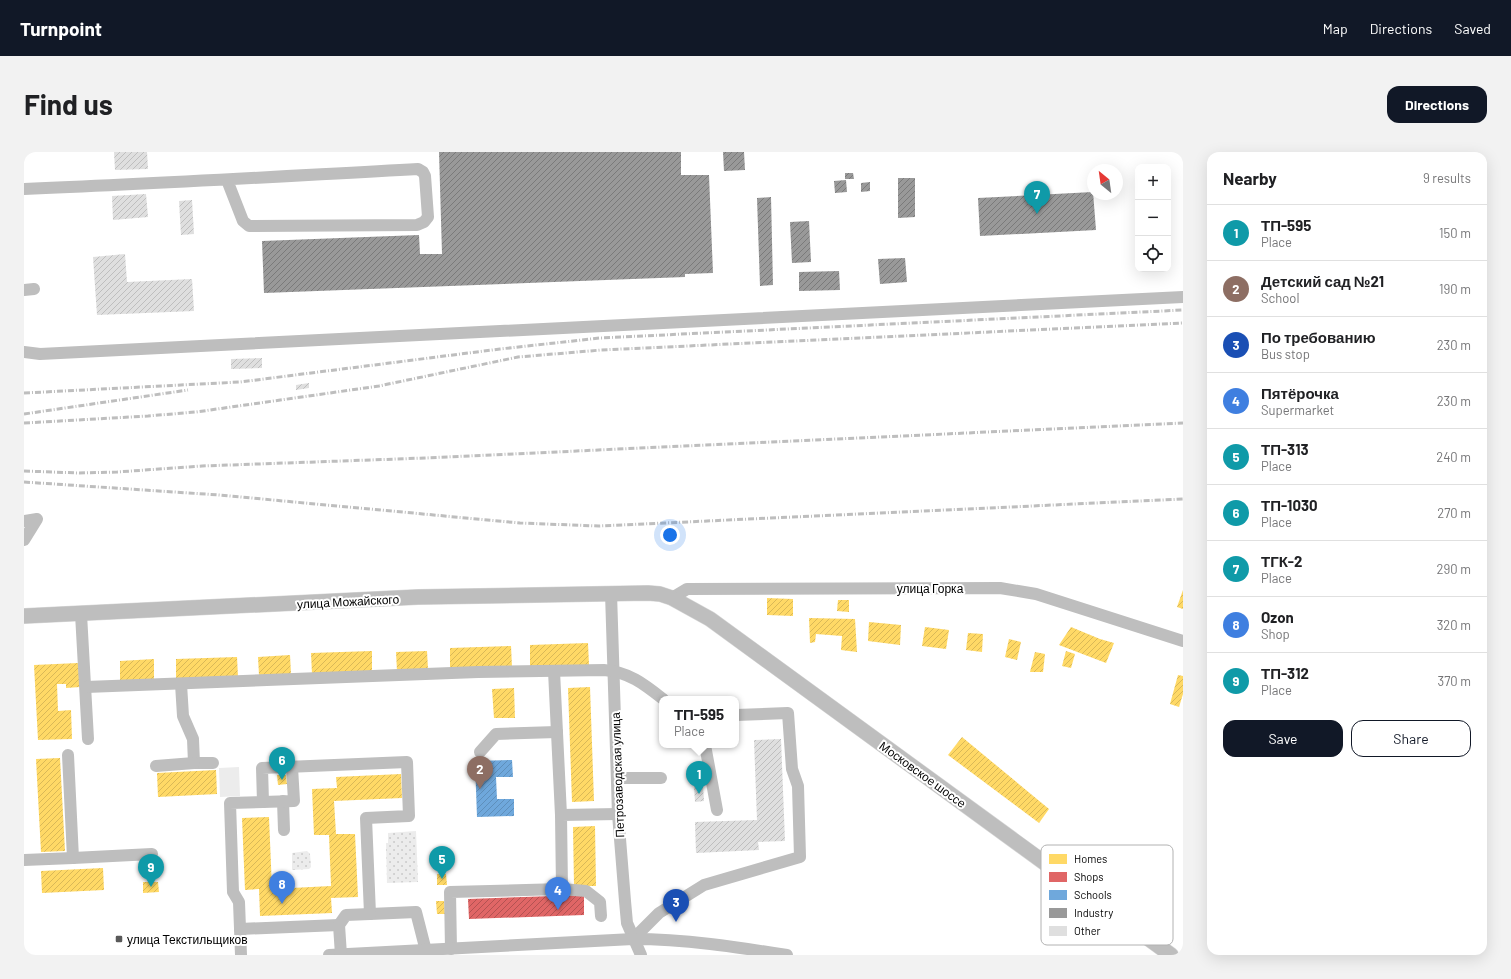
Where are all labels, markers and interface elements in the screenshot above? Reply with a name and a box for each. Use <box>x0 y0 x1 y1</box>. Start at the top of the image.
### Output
text: Turnpoint <box>20 17 102 40</box>
text: Map <box>1323 20 1348 37</box>
text: Directions <box>1370 20 1432 37</box>
text: Saved <box>1454 20 1491 37</box>
button: Directions <box>1387 86 1487 123</box>
text: Find us <box>24 87 113 121</box>
north arrow <box>1087 164 1123 200</box>
map controls <box>1135 164 1171 272</box>
button: + <box>1135 164 1171 200</box>
text: Nearby <box>1223 168 1277 188</box>
text: 9 results <box>1423 170 1471 186</box>
pin: 7 <box>1024 181 1050 214</box>
button: − <box>1135 200 1171 236</box>
text: ТП-595 <box>1261 216 1311 234</box>
text: 1 <box>1234 225 1238 241</box>
text: 150 m <box>1439 225 1471 241</box>
text: Place <box>1261 234 1292 250</box>
button: locate <box>1135 236 1171 272</box>
text: Детский сад №21 <box>1261 272 1384 290</box>
text: 2 <box>1232 281 1240 297</box>
text: 190 m <box>1439 281 1471 297</box>
text: School <box>1261 290 1299 306</box>
text: По требованию <box>1261 328 1375 346</box>
text: 3 <box>1232 337 1240 353</box>
text: 230 m <box>1437 337 1471 353</box>
text: Bus stop <box>1261 346 1310 362</box>
text: Пятёрочка <box>1261 384 1339 402</box>
text: 4 <box>1232 393 1240 409</box>
text: 230 m <box>1437 393 1471 409</box>
text: Supermarket <box>1261 402 1334 418</box>
text: ТП-313 <box>1261 440 1309 458</box>
text: 5 <box>1232 449 1240 465</box>
text: 240 m <box>1436 449 1471 465</box>
text: Place <box>1261 458 1292 474</box>
text: ТП-1030 <box>1261 496 1318 514</box>
text: 6 <box>1233 505 1239 521</box>
text: 270 m <box>1437 505 1471 521</box>
text: Place <box>1261 514 1292 530</box>
your location <box>660 525 680 545</box>
text: ТГК-2 <box>1261 552 1302 570</box>
text: 7 <box>1233 561 1239 577</box>
text: 290 m <box>1437 561 1471 577</box>
text: Place <box>1261 570 1292 586</box>
street label: улица Горка <box>897 581 964 596</box>
street label: улица Можайского <box>297 591 400 612</box>
text: Ozon <box>1261 608 1294 626</box>
text: 8 <box>1232 617 1240 633</box>
text: 320 m <box>1437 617 1471 633</box>
text: Shop <box>1261 626 1290 642</box>
text: ТП-312 <box>1261 664 1309 682</box>
text: 9 <box>1233 673 1239 689</box>
text: 370 m <box>1437 673 1471 689</box>
text: Place <box>1261 682 1292 698</box>
popup <box>659 696 739 748</box>
text: ТП-595 <box>674 705 724 723</box>
street label: Петрозаводская улица <box>608 712 627 838</box>
button: Save <box>1223 720 1343 757</box>
button: Share <box>1351 720 1471 757</box>
text: Place <box>674 723 705 739</box>
street label: Московское шоссе <box>877 738 969 810</box>
pin: 6 <box>269 747 295 780</box>
pin: 2 <box>467 756 493 789</box>
pin: 1 <box>686 761 712 794</box>
legend <box>1041 845 1173 945</box>
pin: 5 <box>429 846 455 879</box>
text: Homes <box>1074 852 1107 865</box>
pin: 9 <box>138 854 164 887</box>
text: Shops <box>1074 870 1104 883</box>
pin: 8 <box>269 871 295 904</box>
pin: 4 <box>545 877 571 910</box>
text: Schools <box>1074 888 1112 901</box>
pin: 3 <box>663 889 689 922</box>
text: Industry <box>1074 906 1113 919</box>
text: Other <box>1074 924 1101 937</box>
place label: улица Текстильщиков <box>127 932 248 947</box>
marker: улица Текстильщиков <box>114 934 124 944</box>

